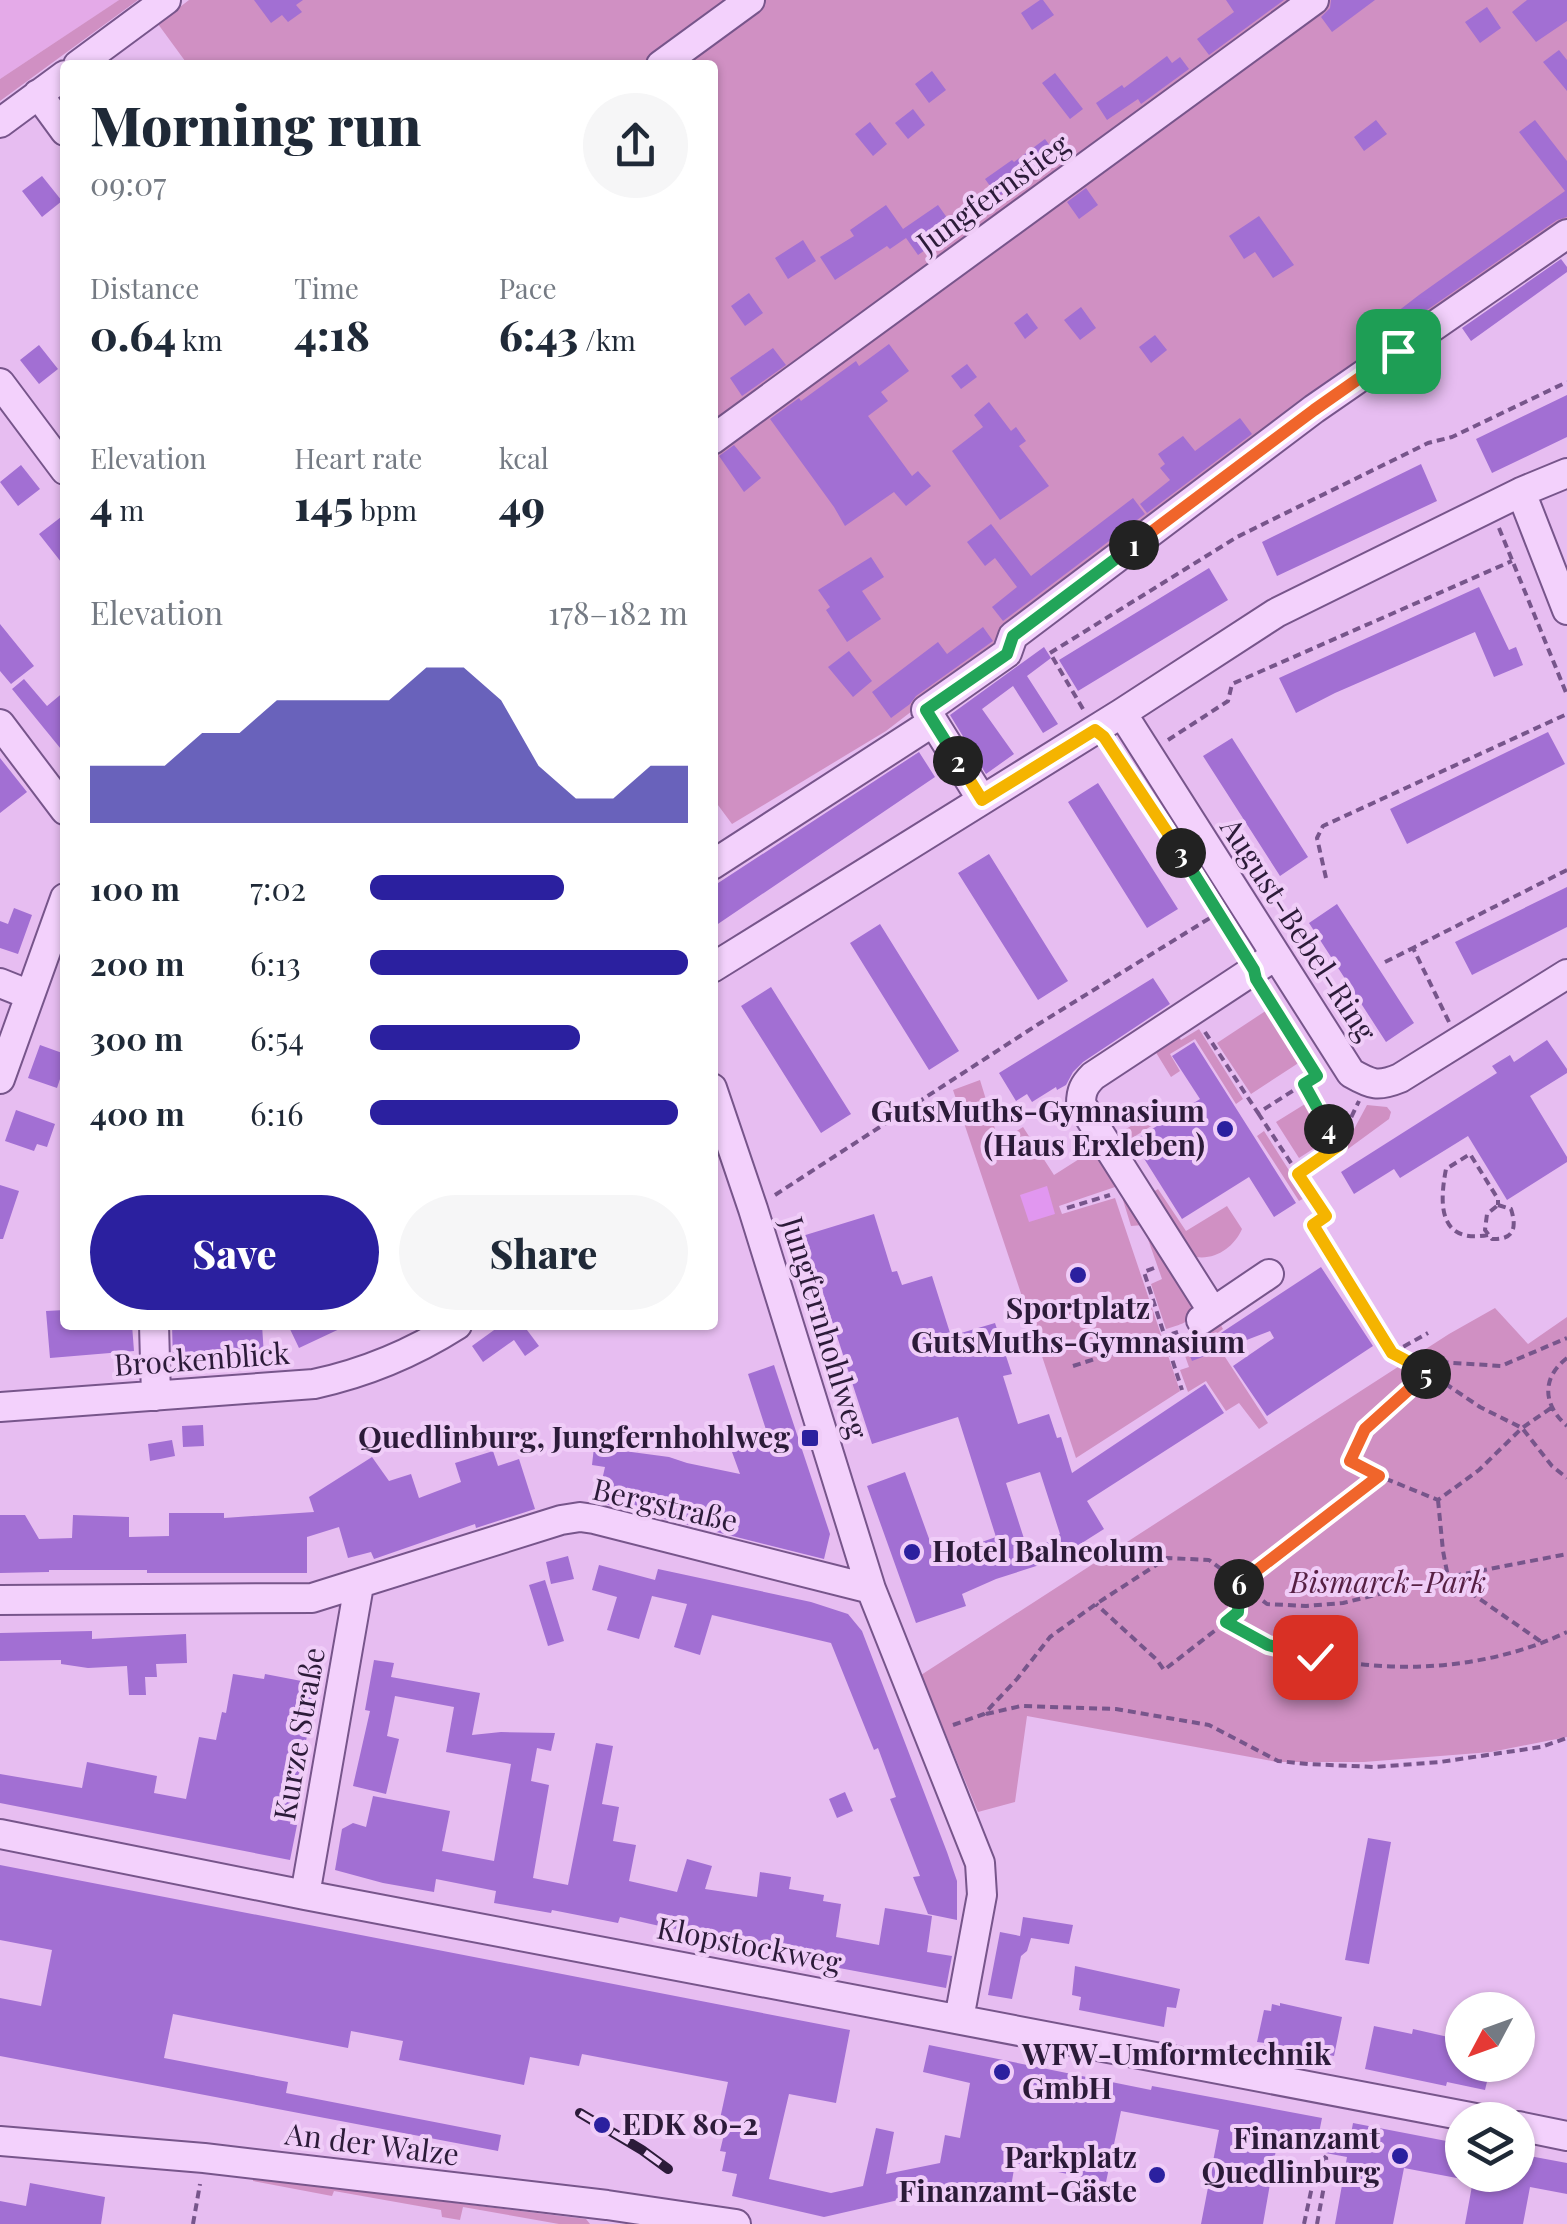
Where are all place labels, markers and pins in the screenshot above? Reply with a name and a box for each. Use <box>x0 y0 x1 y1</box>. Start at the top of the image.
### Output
pin <box>1356 309 1441 394</box>
pin: 1 <box>1109 520 1159 570</box>
pin: 2 <box>933 736 983 786</box>
pin: 3 <box>1156 828 1206 878</box>
place label: GutsMuths-Gymnasium (Haus Erxleben) <box>871 1090 1205 1164</box>
pin: 4 <box>1304 1104 1354 1154</box>
marker: GutsMuths-Gymnasium (Haus Erxleben) <box>1214 1118 1236 1140</box>
marker: Sportplatz GutsMuths-Gymnasium <box>1067 1264 1089 1286</box>
place label: Sportplatz GutsMuths-Gymnasium <box>911 1287 1245 1361</box>
pin: 5 <box>1401 1349 1451 1399</box>
place label: Quedlinburg, Jungfernhohlweg <box>358 1416 790 1456</box>
marker: Quedlinburg, Jungfernhohlweg <box>799 1427 821 1449</box>
place label: Hotel Balneolum <box>932 1530 1164 1570</box>
marker: Hotel Balneolum <box>901 1541 923 1563</box>
pin: 6 <box>1214 1559 1264 1609</box>
pin <box>1273 1615 1358 1700</box>
place label: WFW-Umformtechnik GmbH <box>1021 2033 1332 2107</box>
marker: WFW-Umformtechnik GmbH <box>991 2061 1013 2083</box>
place label: EDK 80-2 <box>622 2103 758 2143</box>
marker: EDK 80-2 <box>591 2114 613 2136</box>
place label: Finanzamt Quedlinburg <box>1201 2117 1380 2191</box>
place label: Parkplatz Finanzamt-Gäste <box>899 2136 1137 2210</box>
marker: Finanzamt Quedlinburg <box>1389 2145 1411 2167</box>
marker: Parkplatz Finanzamt-Gäste <box>1146 2164 1168 2186</box>

